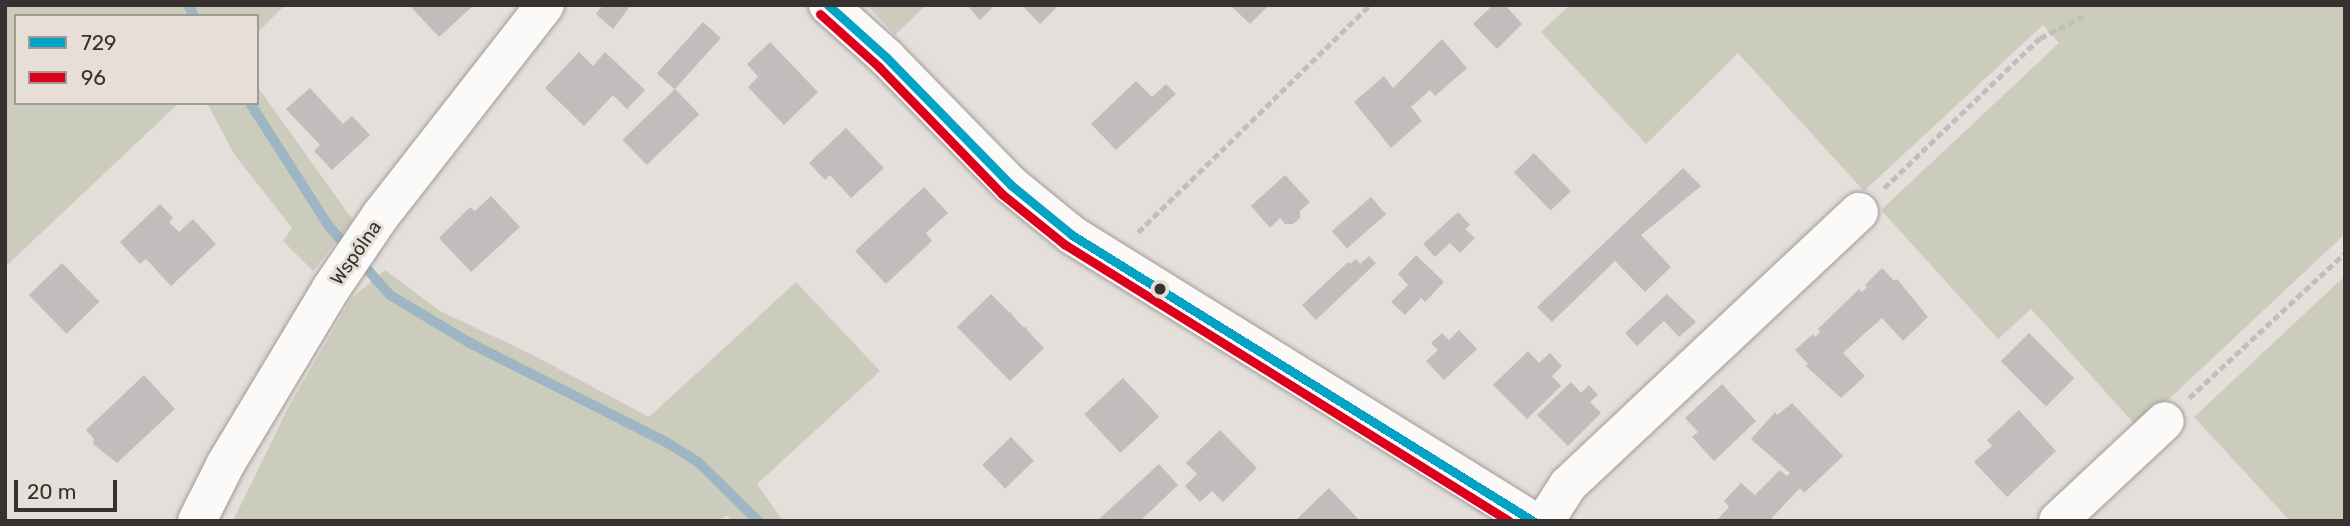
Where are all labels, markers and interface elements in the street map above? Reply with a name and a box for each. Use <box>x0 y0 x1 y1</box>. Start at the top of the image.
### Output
legend <box>14 14 259 105</box>
text: 729 <box>81 30 117 55</box>
text: 96 <box>81 65 106 90</box>
street label: Wspólna <box>326 216 386 290</box>
unlabelled marker <box>1153 282 1167 296</box>
scale bar <box>18 466 121 510</box>
text: 20 m <box>27 479 76 504</box>

